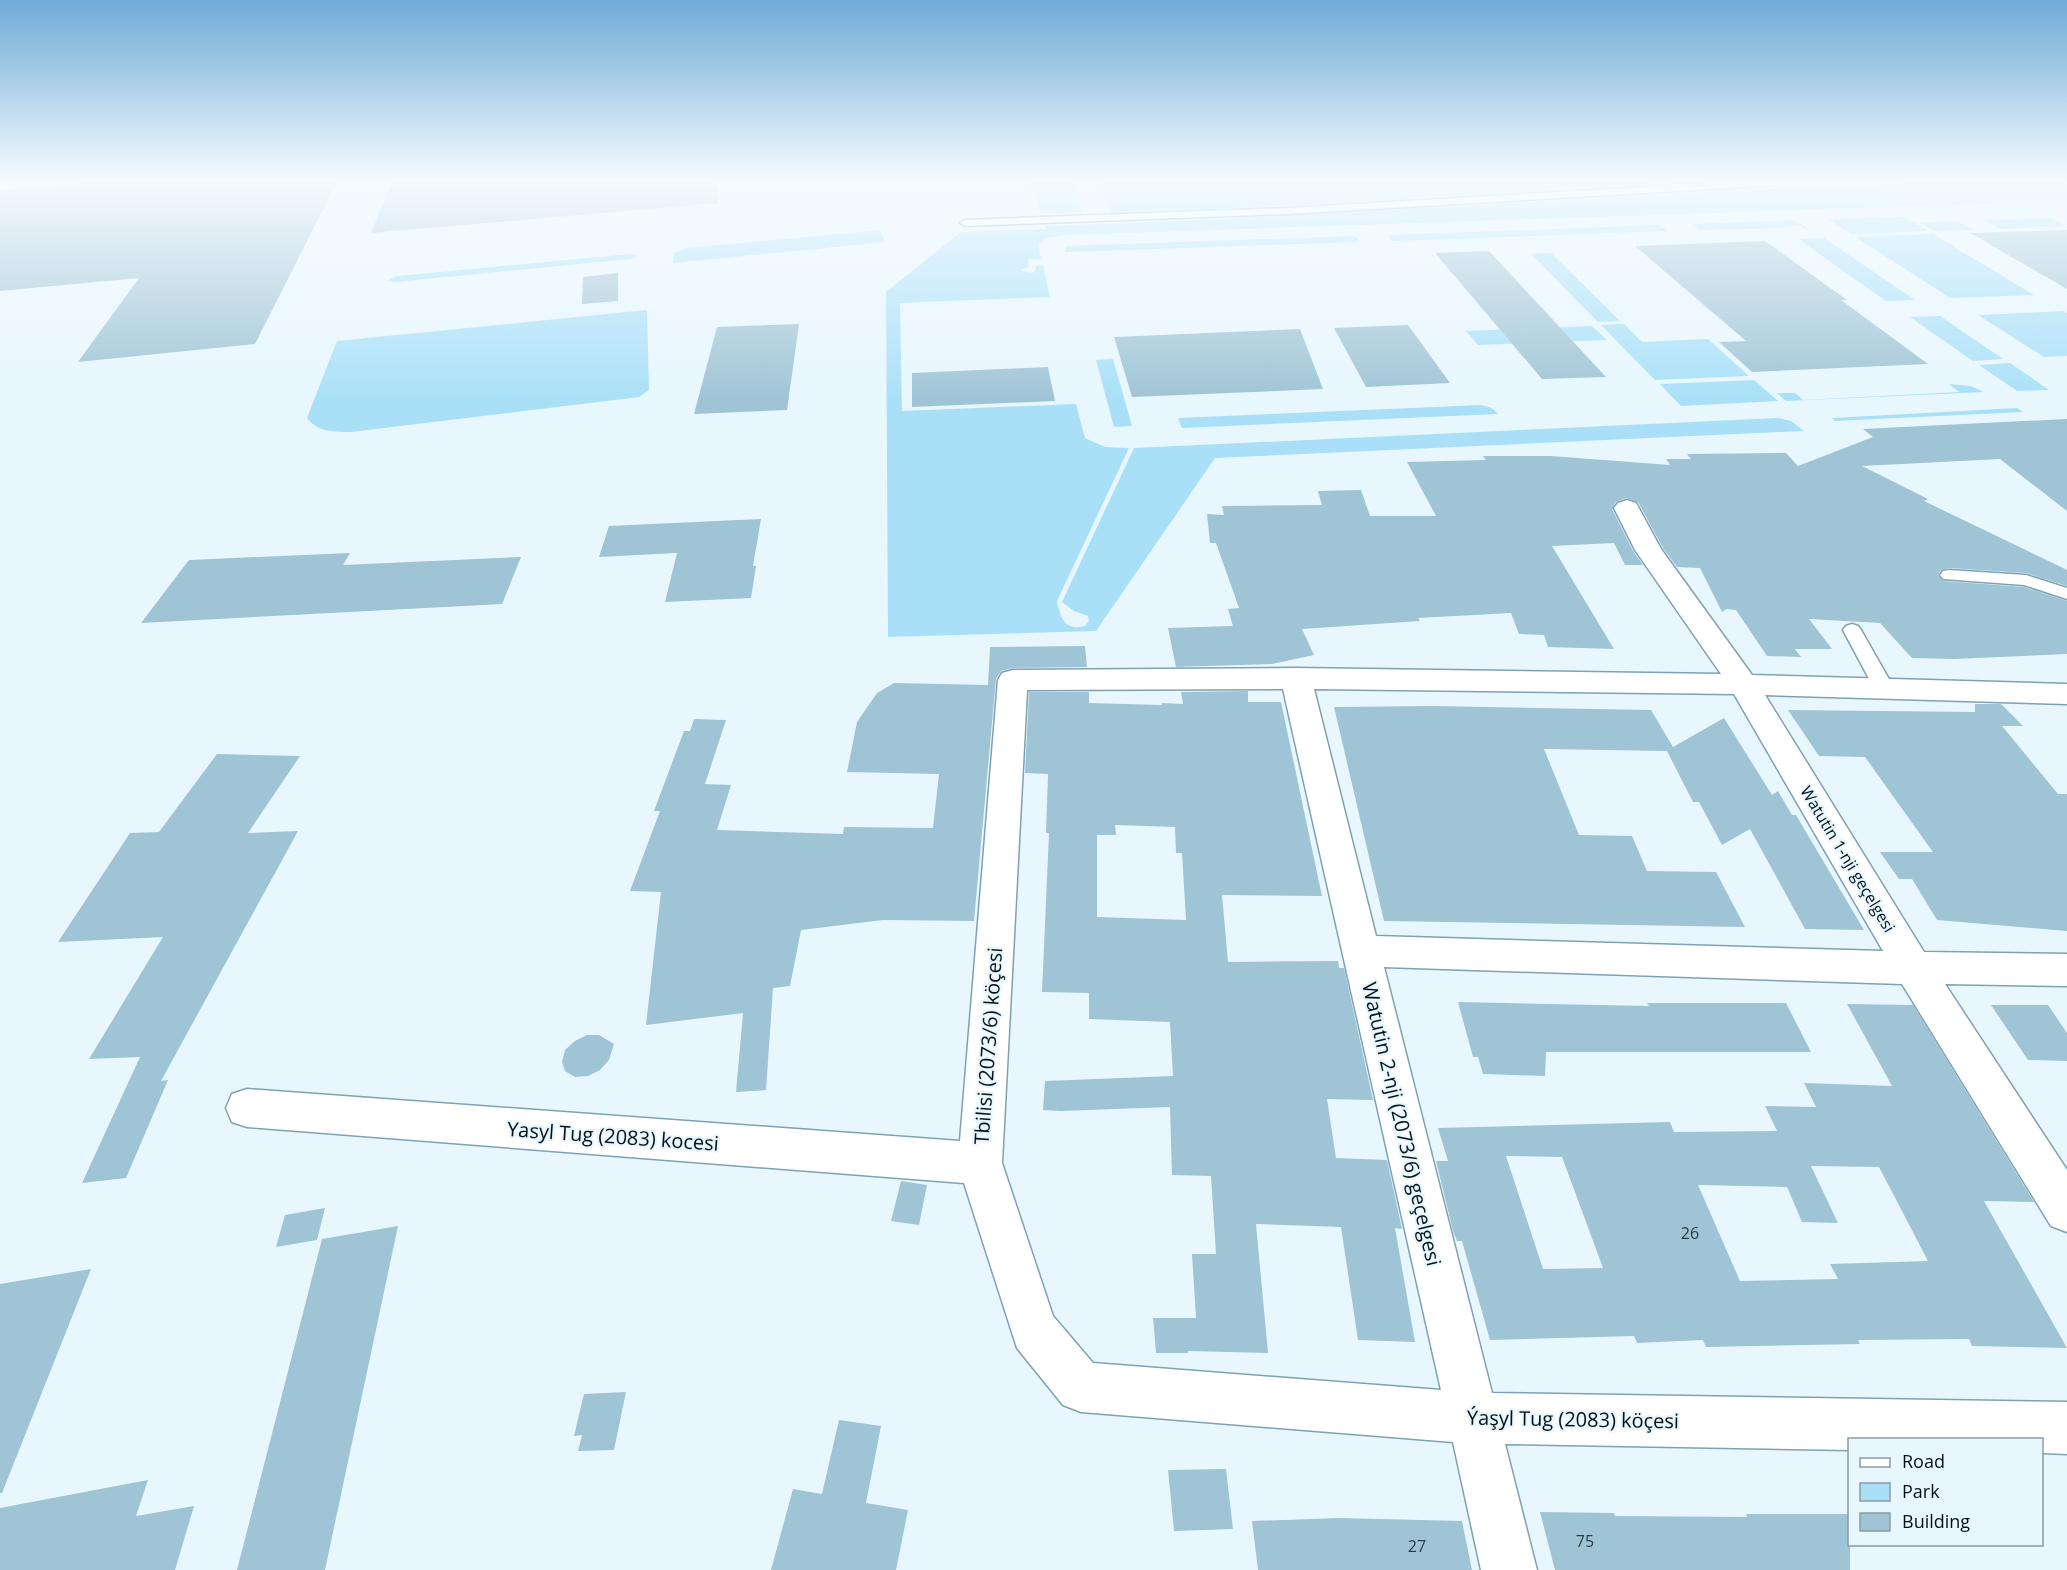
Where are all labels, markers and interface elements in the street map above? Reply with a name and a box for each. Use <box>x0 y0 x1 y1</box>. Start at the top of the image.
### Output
street label: Watutin 1-nji geçelgesi <box>1796 782 1900 936</box>
street label: Tbilisi (2073/6) köçesi <box>968 946 1008 1146</box>
street label: Watutin 2-nji (2073/6) geçelgesi <box>1356 980 1448 1268</box>
street label: Yasyl Tug (2083) kocesi <box>506 1115 720 1157</box>
house number: 26 <box>1681 1222 1699 1244</box>
street label: Ýaşyl Tug (2083) köçesi <box>1467 1404 1679 1434</box>
legend <box>1848 1438 2043 1546</box>
text: Road <box>1902 1449 1945 1473</box>
text: Park <box>1902 1479 1940 1503</box>
text: Building <box>1902 1509 1970 1533</box>
house number: 75 <box>1576 1530 1594 1552</box>
house number: 27 <box>1408 1535 1426 1557</box>

